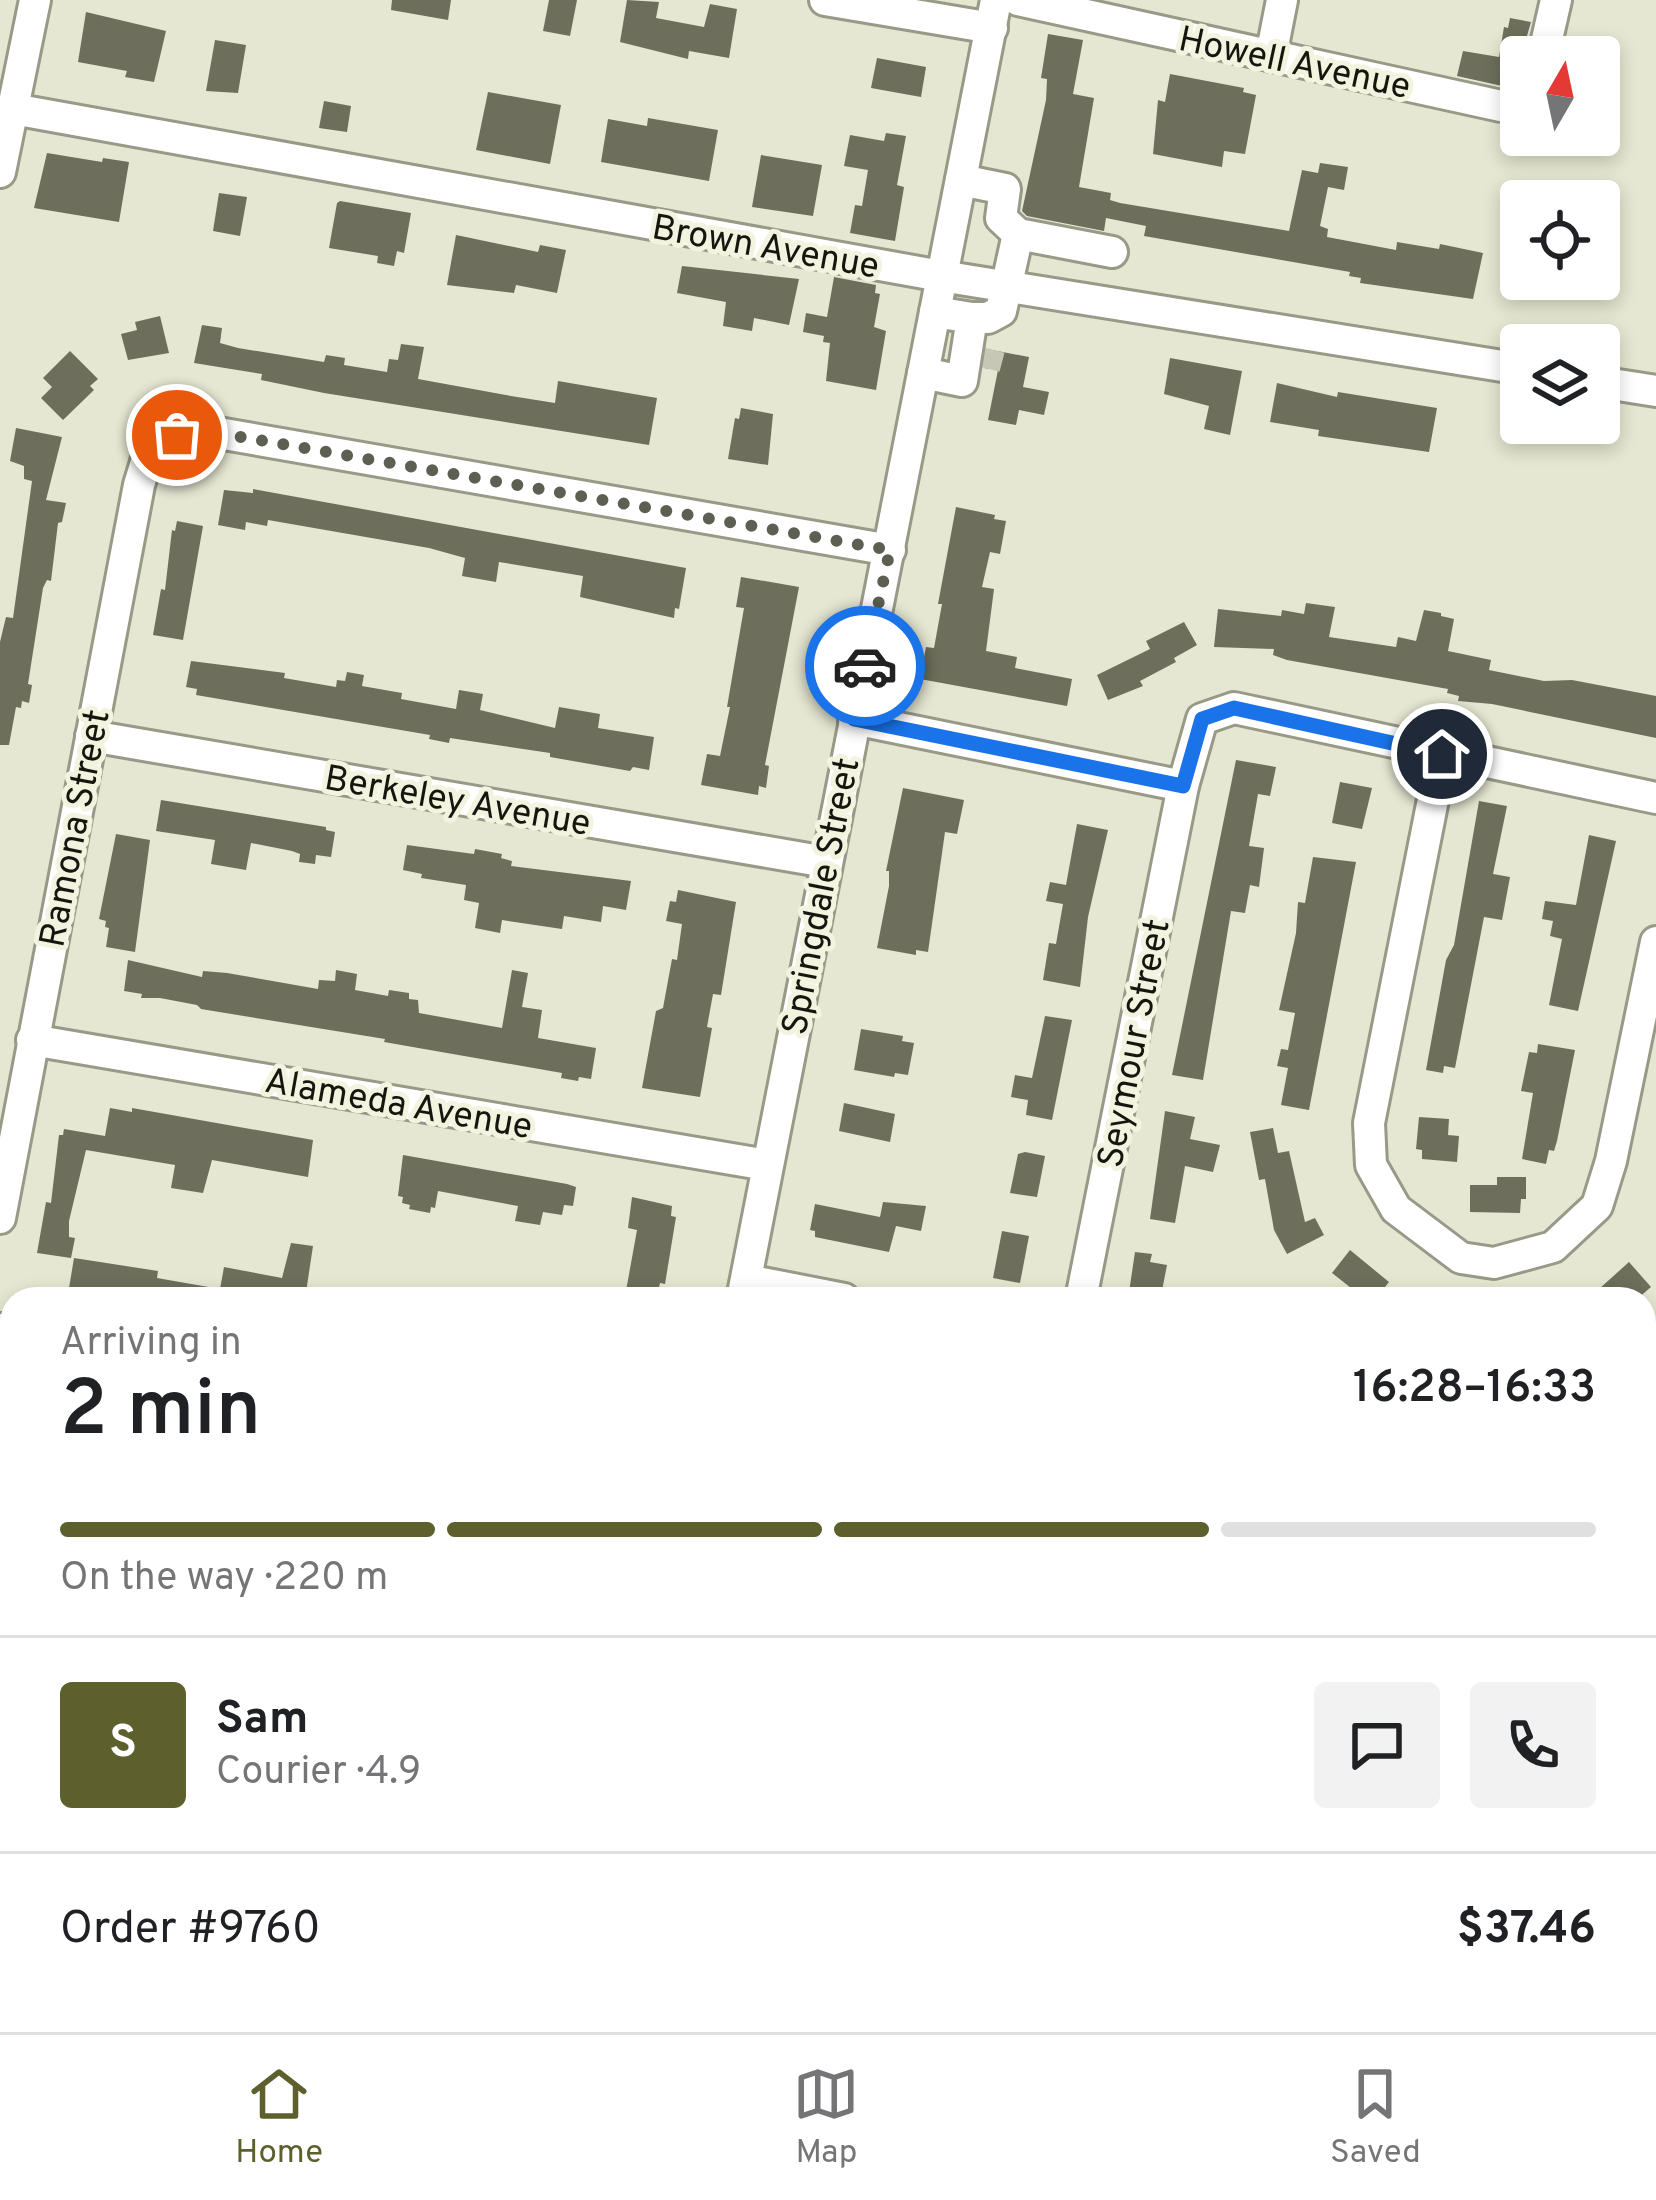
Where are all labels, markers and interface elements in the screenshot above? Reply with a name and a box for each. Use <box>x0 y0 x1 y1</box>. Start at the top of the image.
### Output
street label: Howell Avenue <box>1174 18 1414 112</box>
north arrow <box>1500 36 1620 156</box>
map controls <box>1500 36 1620 444</box>
button: locate <box>1500 180 1620 300</box>
street label: Brown Avenue <box>648 206 882 292</box>
button: layers <box>1500 324 1620 444</box>
pin <box>126 384 228 486</box>
icon: bag <box>144 402 210 468</box>
courier <box>805 606 925 726</box>
icon: car <box>832 633 898 699</box>
pin <box>1391 703 1493 805</box>
street label: Ramona Street <box>31 706 122 951</box>
icon: home <box>1409 721 1475 787</box>
street label: Springdale Street <box>774 754 872 1039</box>
street label: Berkeley Avenue <box>321 757 594 849</box>
street label: Seymour Street <box>1089 916 1183 1172</box>
street label: Alameda Avenue <box>261 1060 536 1152</box>
text: Arriving in <box>60 1320 242 1369</box>
text: 16:28–16:33 <box>1353 1361 1596 1418</box>
text: 2 min <box>60 1364 261 1463</box>
text: On the way · 220 m <box>60 1555 388 1604</box>
button: chat <box>1314 1682 1440 1808</box>
button: phone <box>1470 1682 1596 1808</box>
text: Sam <box>216 1692 308 1749</box>
text: S <box>109 1716 137 1773</box>
text: Courier · 4.9 <box>216 1749 421 1798</box>
text: Order #9760 <box>60 1902 321 1959</box>
text: $37.46 <box>1457 1902 1596 1959</box>
tab: Home <box>235 2061 323 2175</box>
tab: Map <box>793 2061 859 2175</box>
tab: Saved <box>1330 2061 1421 2175</box>

